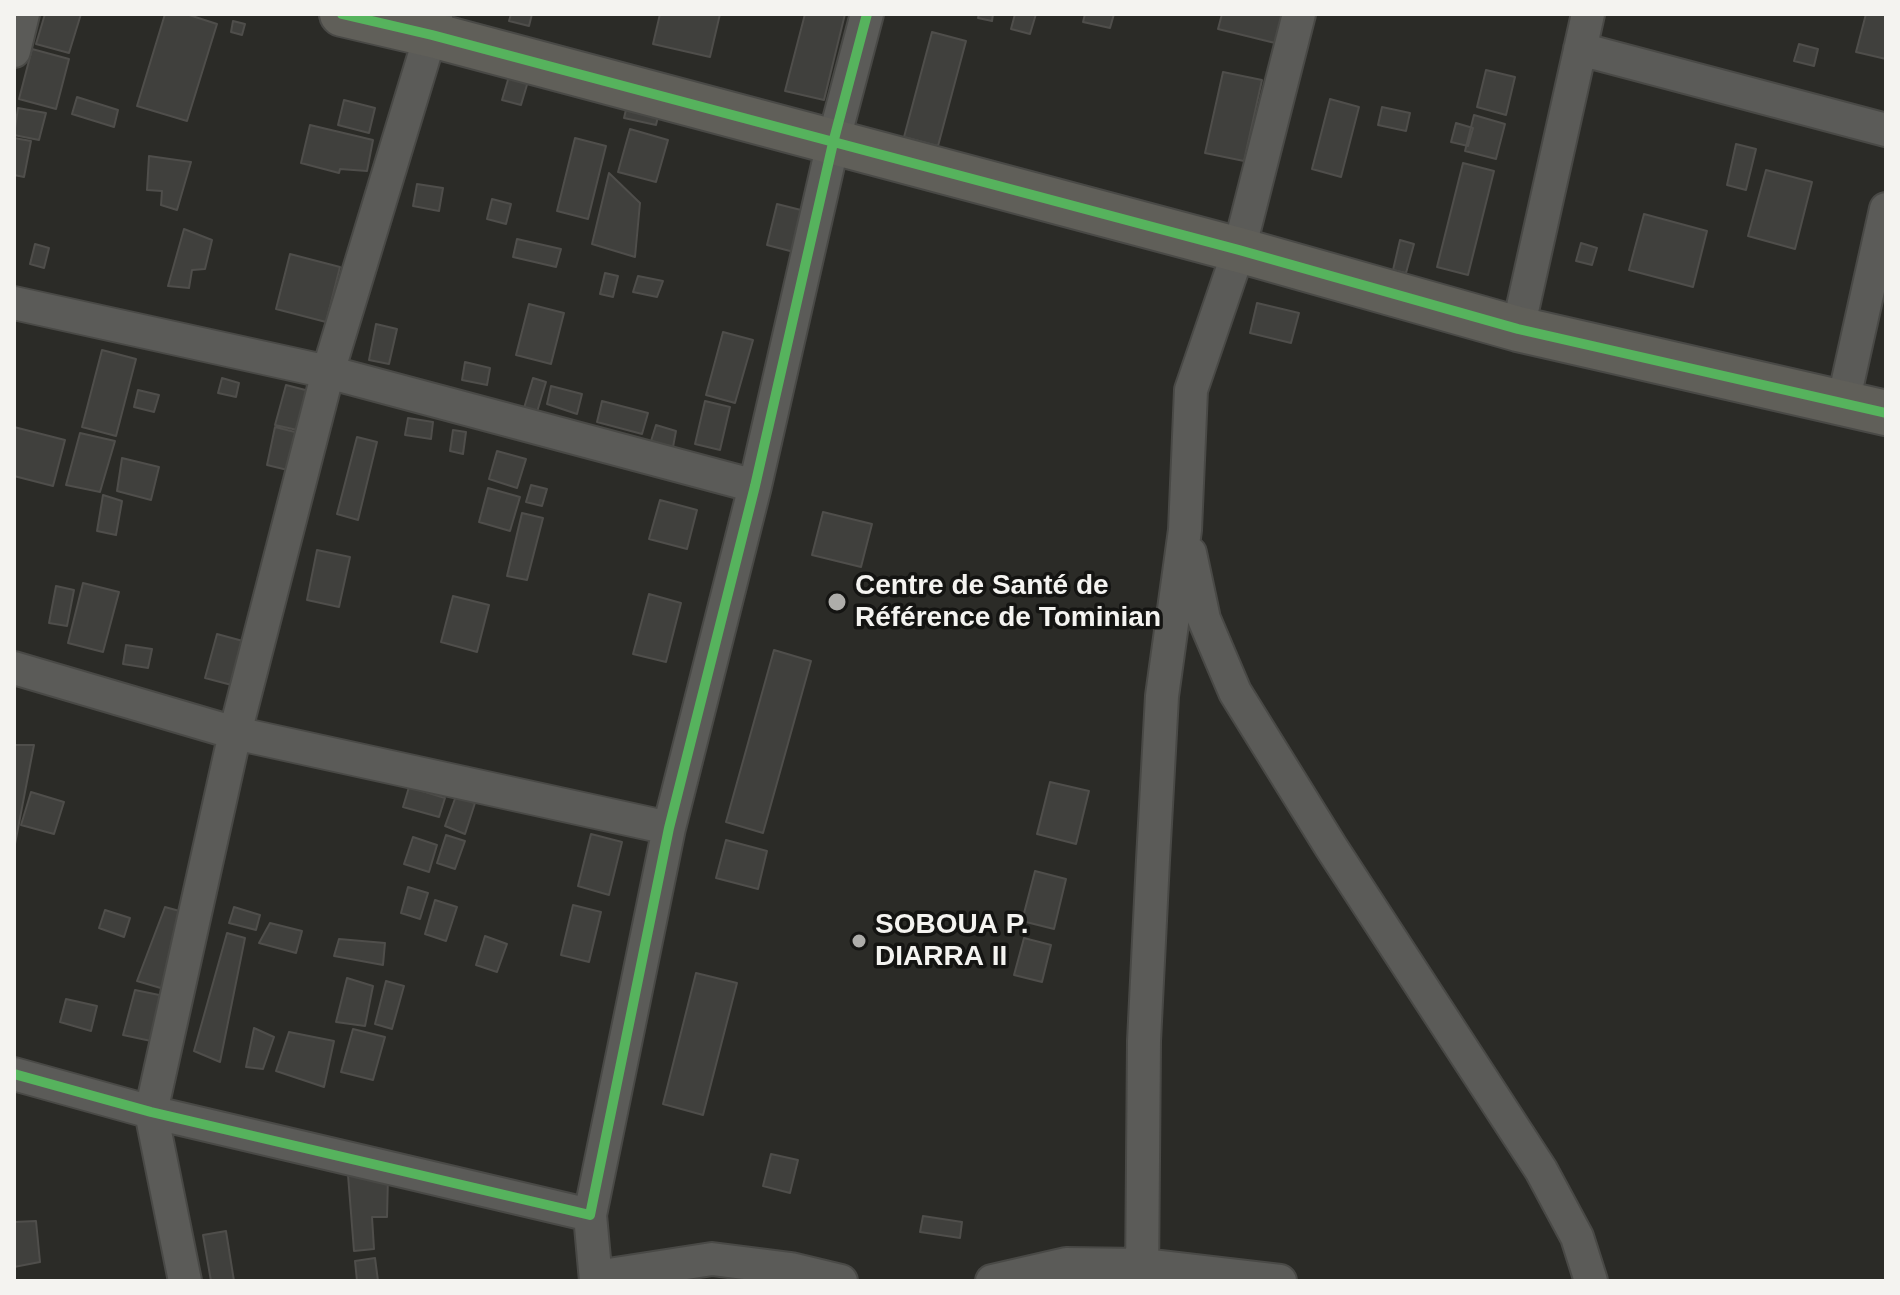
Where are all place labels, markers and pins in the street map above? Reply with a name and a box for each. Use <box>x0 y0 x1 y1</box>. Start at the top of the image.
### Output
place label: Centre de Santé de Référence de Tominian <box>855 569 1161 635</box>
marker: Centre de Santé de Référence de Tominian <box>826 591 848 613</box>
place label: SOBOUA P. DIARRA II <box>875 908 1029 974</box>
marker: SOBOUA P. DIARRA II <box>850 932 868 950</box>

